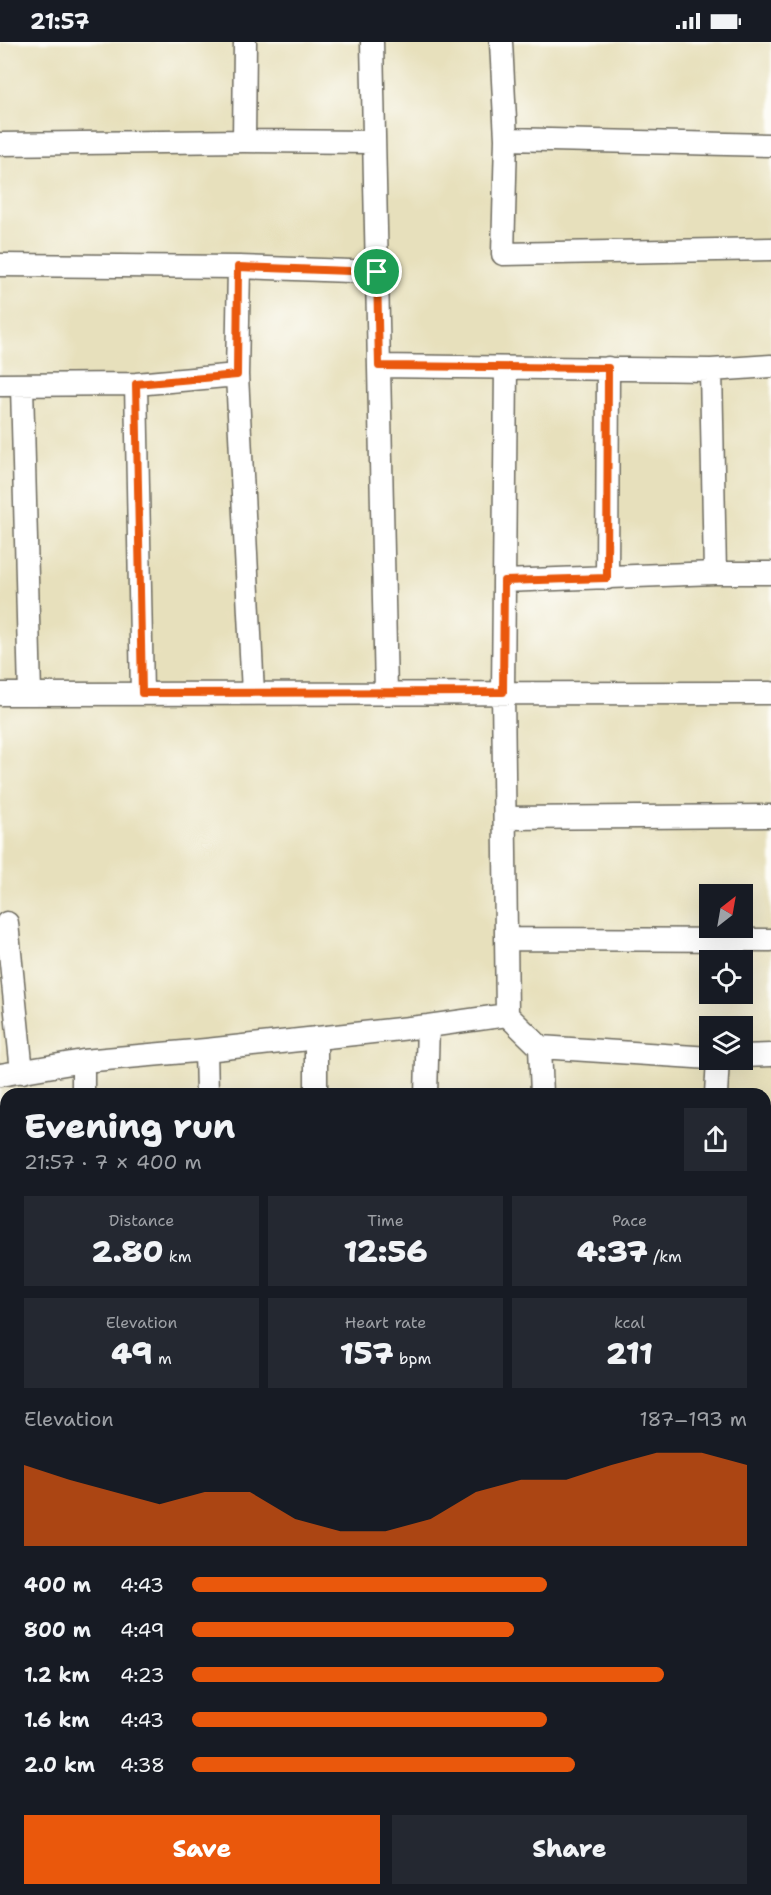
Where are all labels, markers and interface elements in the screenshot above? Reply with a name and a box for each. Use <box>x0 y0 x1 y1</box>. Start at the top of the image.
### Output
text: 21:57 <box>30 7 90 36</box>
pin <box>351 246 402 297</box>
icon: arrive <box>360 255 393 288</box>
north arrow <box>699 884 753 938</box>
map controls <box>699 884 753 1070</box>
button: locate <box>699 950 753 1004</box>
button: layers <box>699 1016 753 1070</box>
text: Evening run <box>24 1104 235 1149</box>
button: share <box>684 1108 747 1171</box>
text: 21:57 · 7 × 400 m <box>24 1149 202 1175</box>
text: Distance <box>109 1210 174 1231</box>
text: Time <box>367 1210 404 1231</box>
text: Pace <box>612 1210 647 1231</box>
text: 2.80 <box>92 1231 163 1272</box>
text: 12:56 <box>343 1231 428 1272</box>
text: 4:37 <box>577 1231 648 1272</box>
text: km <box>163 1246 192 1267</box>
text: /km <box>648 1246 682 1267</box>
text: Elevation <box>106 1312 177 1333</box>
text: Heart rate <box>345 1312 426 1333</box>
text: kcal <box>614 1312 645 1333</box>
text: 49 <box>111 1333 153 1374</box>
text: 157 <box>340 1333 394 1374</box>
text: 211 <box>606 1333 653 1374</box>
text: m <box>153 1348 172 1369</box>
text: bpm <box>394 1348 431 1369</box>
text: Elevation <box>24 1406 114 1432</box>
text: 187–193 m <box>640 1406 747 1432</box>
text: 400 m <box>24 1572 91 1598</box>
text: 4:43 <box>120 1572 164 1598</box>
text: 800 m <box>24 1617 91 1643</box>
text: 4:49 <box>120 1617 165 1643</box>
text: 1.2 km <box>24 1662 90 1688</box>
text: 4:23 <box>120 1662 165 1688</box>
text: 1.6 km <box>24 1707 90 1733</box>
text: 4:43 <box>120 1707 164 1733</box>
text: 2.0 km <box>24 1752 95 1778</box>
text: 4:38 <box>120 1752 165 1778</box>
button: Save <box>24 1815 380 1884</box>
button: Share <box>392 1815 747 1884</box>

